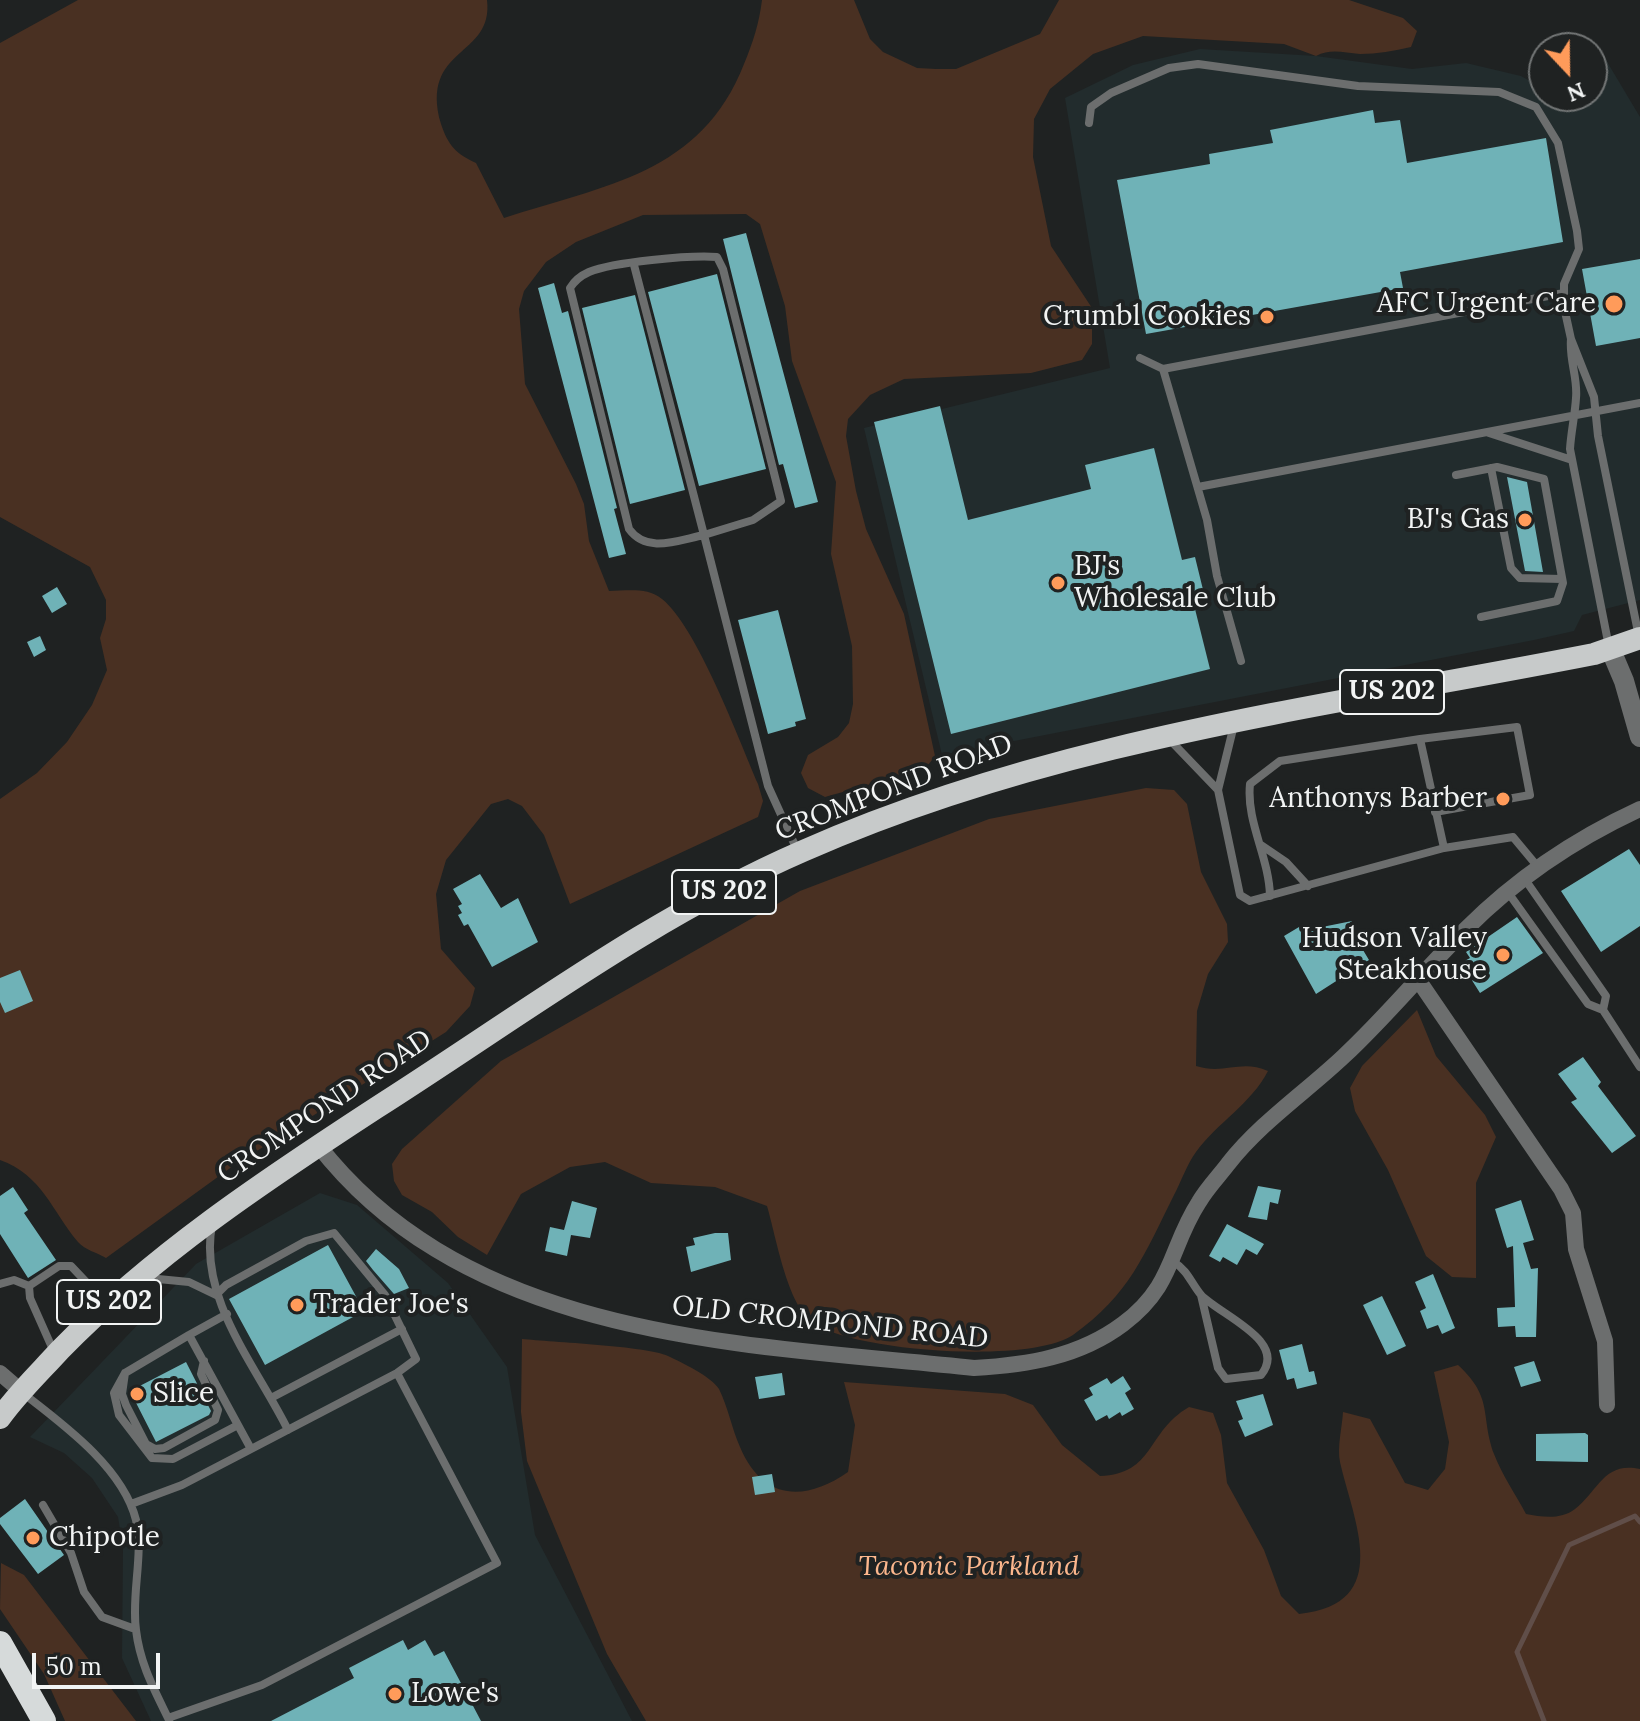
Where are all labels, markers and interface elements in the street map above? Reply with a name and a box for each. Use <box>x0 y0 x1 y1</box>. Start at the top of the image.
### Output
north arrow <box>1528 32 1608 112</box>
text: N <box>1563 76 1589 109</box>
place label: AFC Urgent Care <box>1377 287 1596 321</box>
marker: AFC Urgent Care <box>1603 293 1625 315</box>
place label: Crumbl Cookies <box>1043 300 1251 334</box>
marker: Crumbl Cookies <box>1258 308 1276 326</box>
place label: BJ's Gas <box>1407 503 1509 537</box>
marker: BJ's Gas <box>1516 511 1534 529</box>
place label: BJ's Wholesale Club <box>1074 550 1276 616</box>
marker: BJ's Wholesale Club <box>1049 574 1067 592</box>
road number: US 202 <box>1340 670 1444 714</box>
street label: CROMPOND ROAD <box>771 727 1017 849</box>
place label: Anthonys Barber <box>1269 782 1487 816</box>
marker: Anthonys Barber <box>1494 790 1512 808</box>
road number: US 202 <box>672 870 776 914</box>
place label: Hudson Valley Steakhouse <box>1301 922 1487 988</box>
marker: Hudson Valley Steakhouse <box>1494 946 1512 964</box>
street label: CROMPOND ROAD <box>211 1023 439 1191</box>
road number: US 202 <box>57 1280 161 1324</box>
place label: Trader Joe's <box>313 1288 469 1322</box>
street label: OLD CROMPOND ROAD <box>670 1290 990 1356</box>
marker: Trader Joe's <box>288 1296 306 1314</box>
place label: Slice <box>153 1377 214 1411</box>
marker: Slice <box>128 1385 146 1403</box>
place label: Chipotle <box>49 1521 160 1555</box>
marker: Chipotle <box>24 1529 42 1547</box>
park label: Taconic Parkland <box>859 1550 1079 1584</box>
scale bar <box>36 1637 164 1687</box>
text: 50 m <box>46 1651 102 1682</box>
place label: Lowe's <box>411 1677 499 1711</box>
marker: Lowe's <box>386 1685 404 1703</box>

